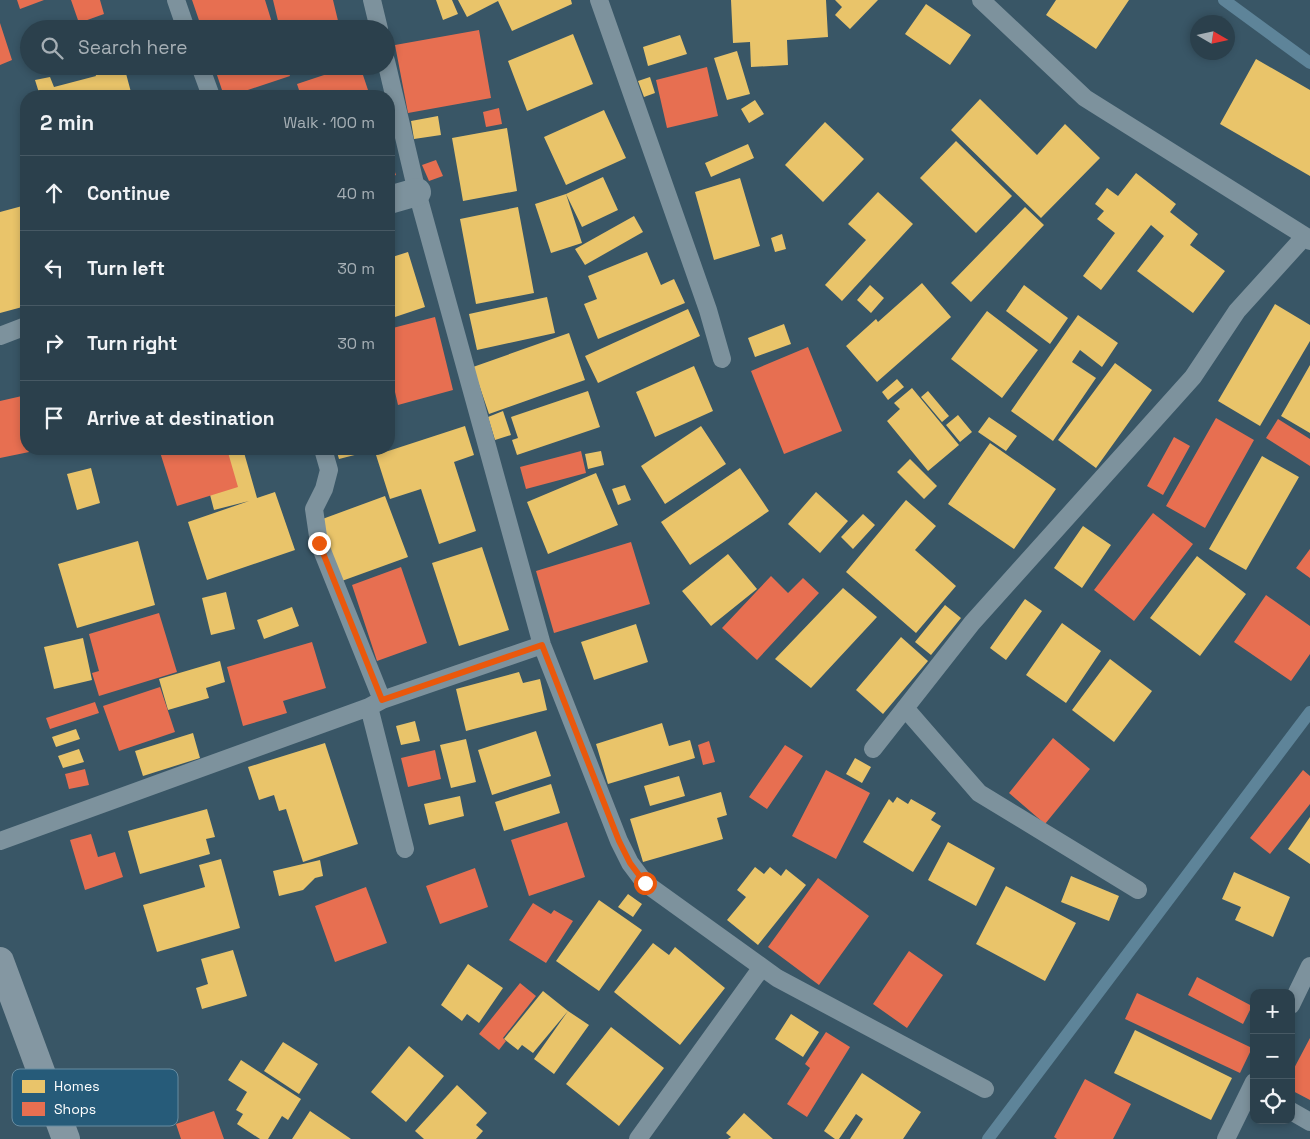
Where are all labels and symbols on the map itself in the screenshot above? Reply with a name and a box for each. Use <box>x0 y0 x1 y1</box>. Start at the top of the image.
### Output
north arrow <box>1190 15 1235 60</box>
route end <box>308 532 331 555</box>
route start <box>634 872 657 895</box>
legend <box>12 1069 178 1126</box>
text: Homes <box>54 1077 100 1095</box>
text: Shops <box>54 1100 96 1118</box>

